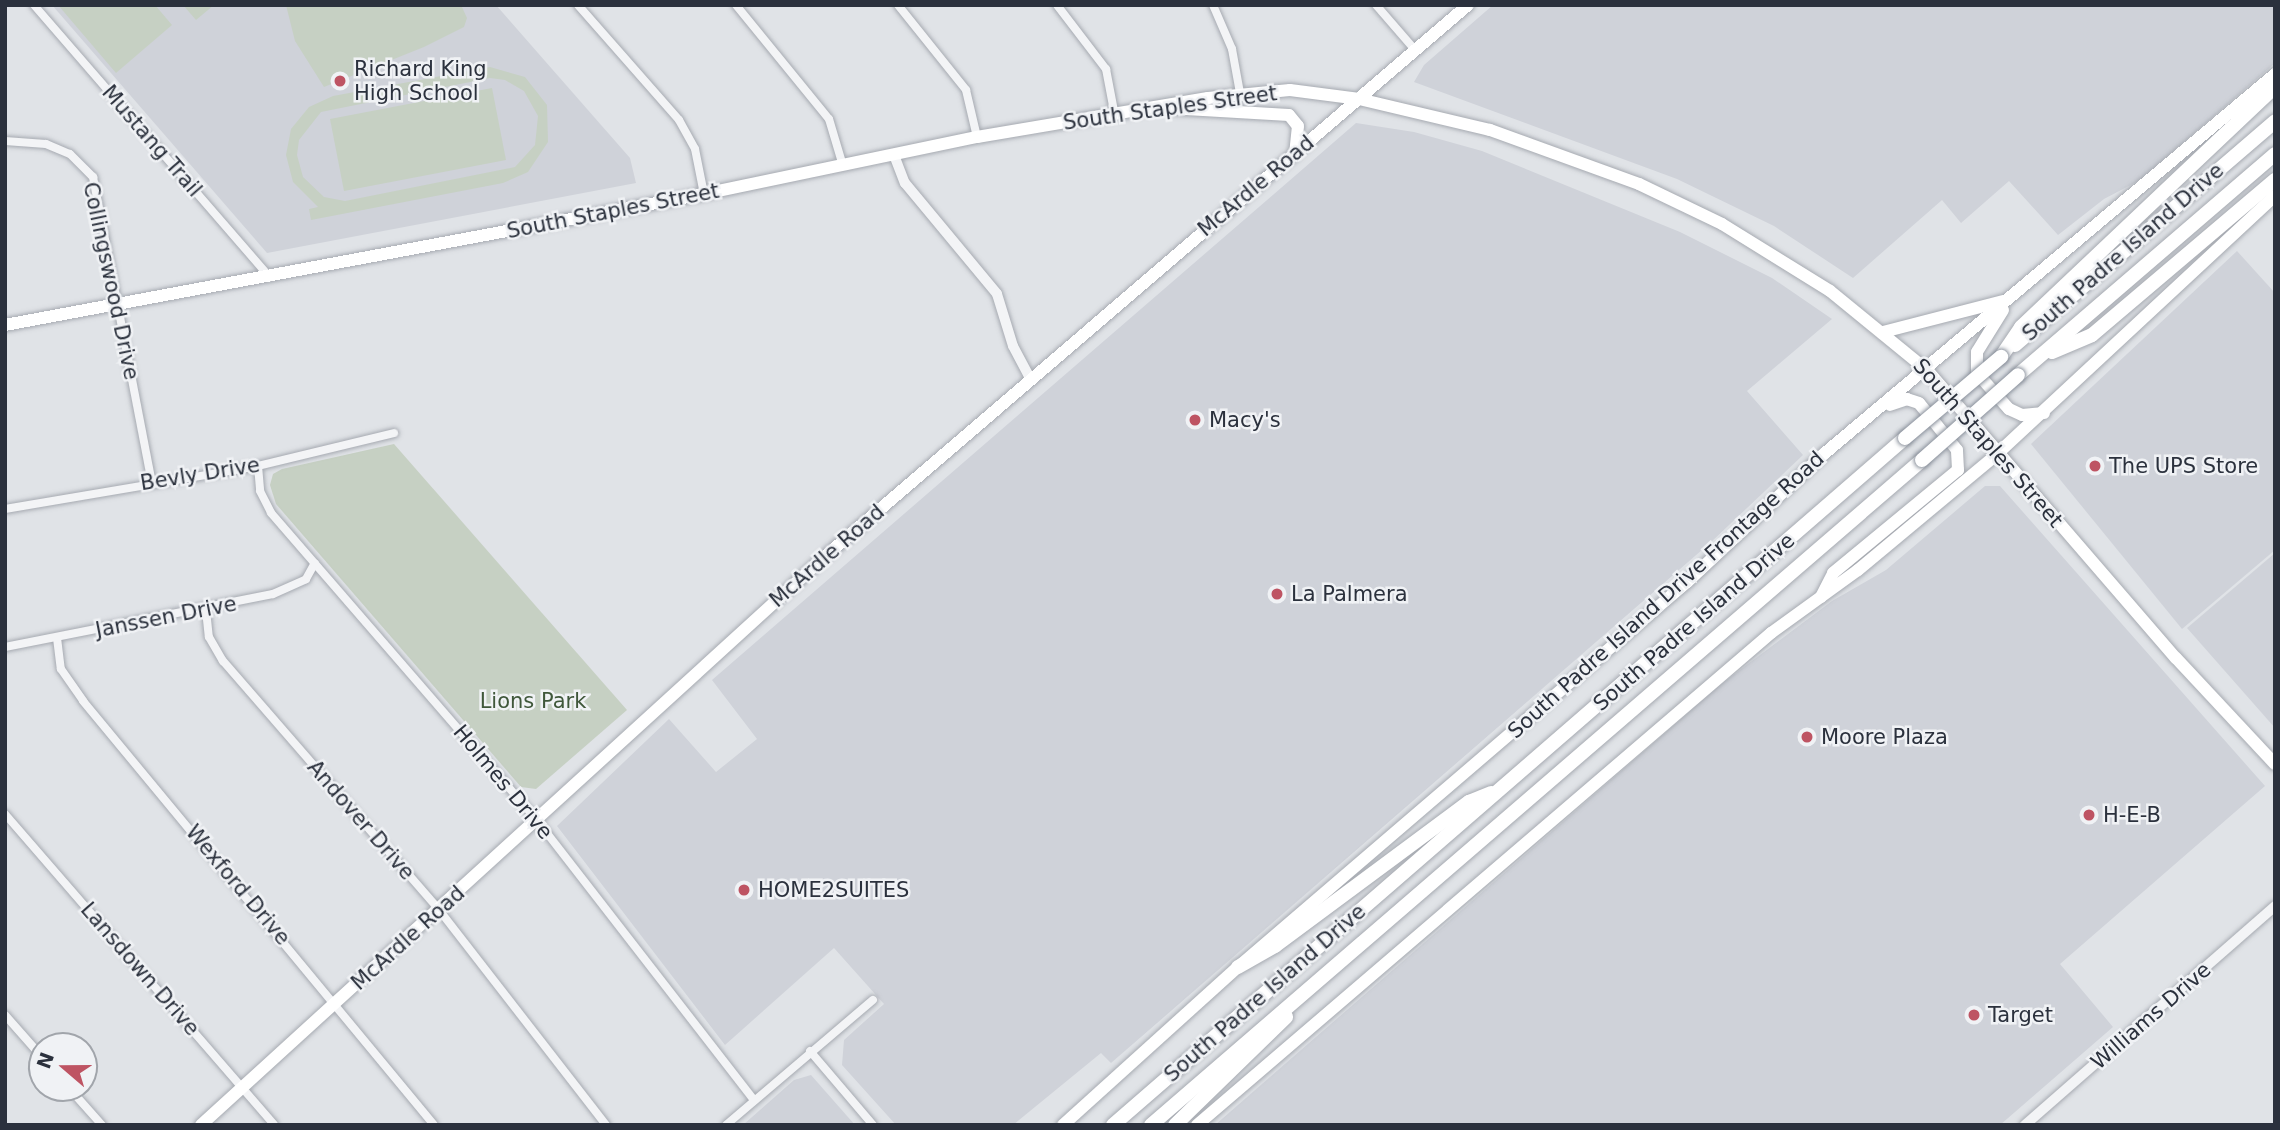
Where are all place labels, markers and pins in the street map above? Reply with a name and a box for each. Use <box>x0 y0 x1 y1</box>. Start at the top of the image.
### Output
place label: Richard King High School <box>354 56 487 106</box>
marker: Richard King High School <box>332 73 348 89</box>
place label: Macy's <box>1209 407 1281 433</box>
marker: Macy's <box>1187 412 1203 428</box>
place label: The UPS Store <box>2109 453 2258 479</box>
marker: The UPS Store <box>2087 458 2103 474</box>
place label: La Palmera <box>1291 581 1408 607</box>
marker: La Palmera <box>1269 586 1285 602</box>
place label: Moore Plaza <box>1821 724 1948 750</box>
marker: Moore Plaza <box>1799 729 1815 745</box>
place label: H-E-B <box>2103 802 2161 828</box>
marker: H-E-B <box>2081 807 2097 823</box>
place label: HOME2SUITES <box>758 877 909 903</box>
marker: HOME2SUITES <box>736 882 752 898</box>
place label: Target <box>1988 1002 2053 1028</box>
marker: Target <box>1966 1007 1982 1023</box>

